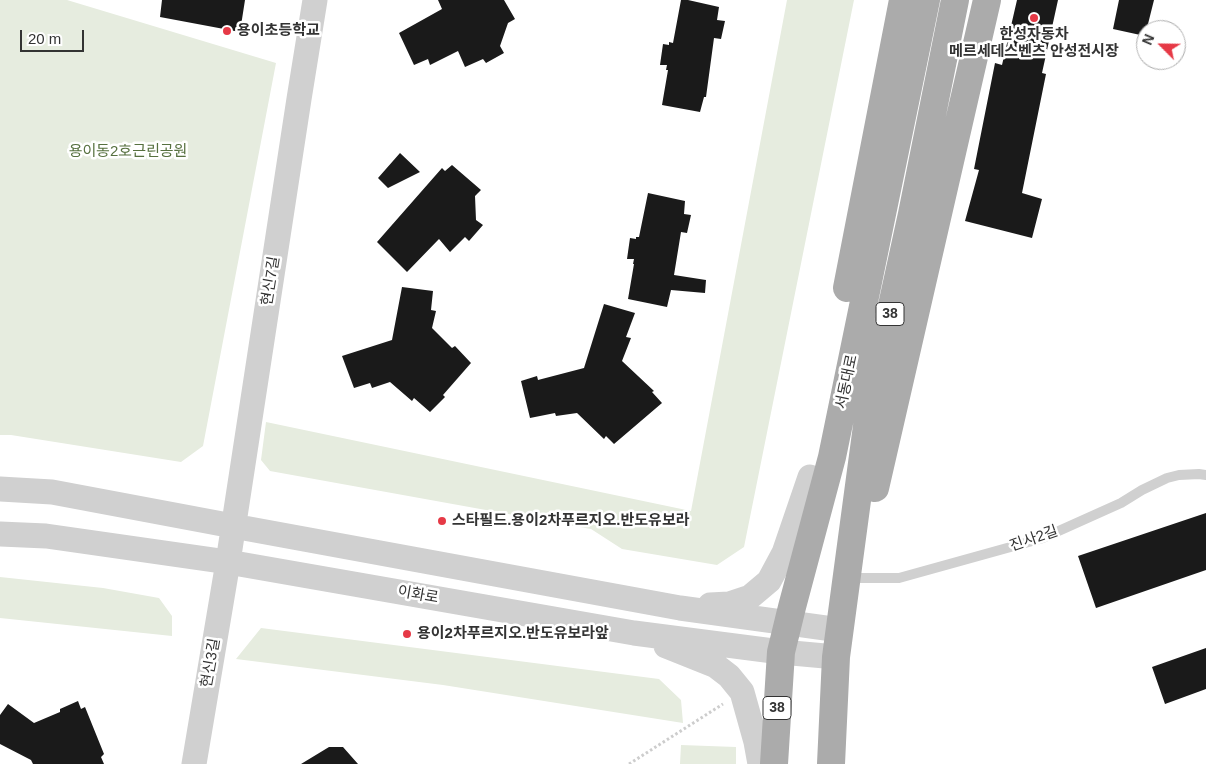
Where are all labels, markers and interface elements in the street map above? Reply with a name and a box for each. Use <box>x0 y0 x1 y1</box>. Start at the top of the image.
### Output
marker: 한성자동차 메르세데스벤츠 안성전시장 <box>1028 12 1040 24</box>
scale bar <box>22 20 86 52</box>
north arrow <box>1136 20 1186 70</box>
place label: 용이초등학교 <box>237 22 320 40</box>
marker: 용이초등학교 <box>221 25 233 37</box>
place label: 한성자동차 메르세데스벤츠 안성전시장 <box>949 26 1119 61</box>
text: 20 m <box>28 30 61 47</box>
text: N <box>1139 32 1157 47</box>
park label: 용이동2호근린공원 <box>69 143 187 161</box>
street label: 현신7길 <box>258 255 284 307</box>
road number: 38 <box>876 302 904 326</box>
street label: 서동대로 <box>832 353 862 411</box>
place label: 스타필드.용이2차푸르지오.반도유보라 <box>452 512 689 530</box>
marker: 스타필드.용이2차푸르지오.반도유보라 <box>436 515 448 527</box>
street label: 진사2길 <box>1008 522 1060 556</box>
street label: 이화로 <box>396 583 440 607</box>
place label: 용이2차푸르지오.반도유보라앞 <box>417 625 609 643</box>
marker: 용이2차푸르지오.반도유보라앞 <box>401 628 413 640</box>
street label: 현신3길 <box>198 637 224 689</box>
road number: 38 <box>763 696 791 720</box>

